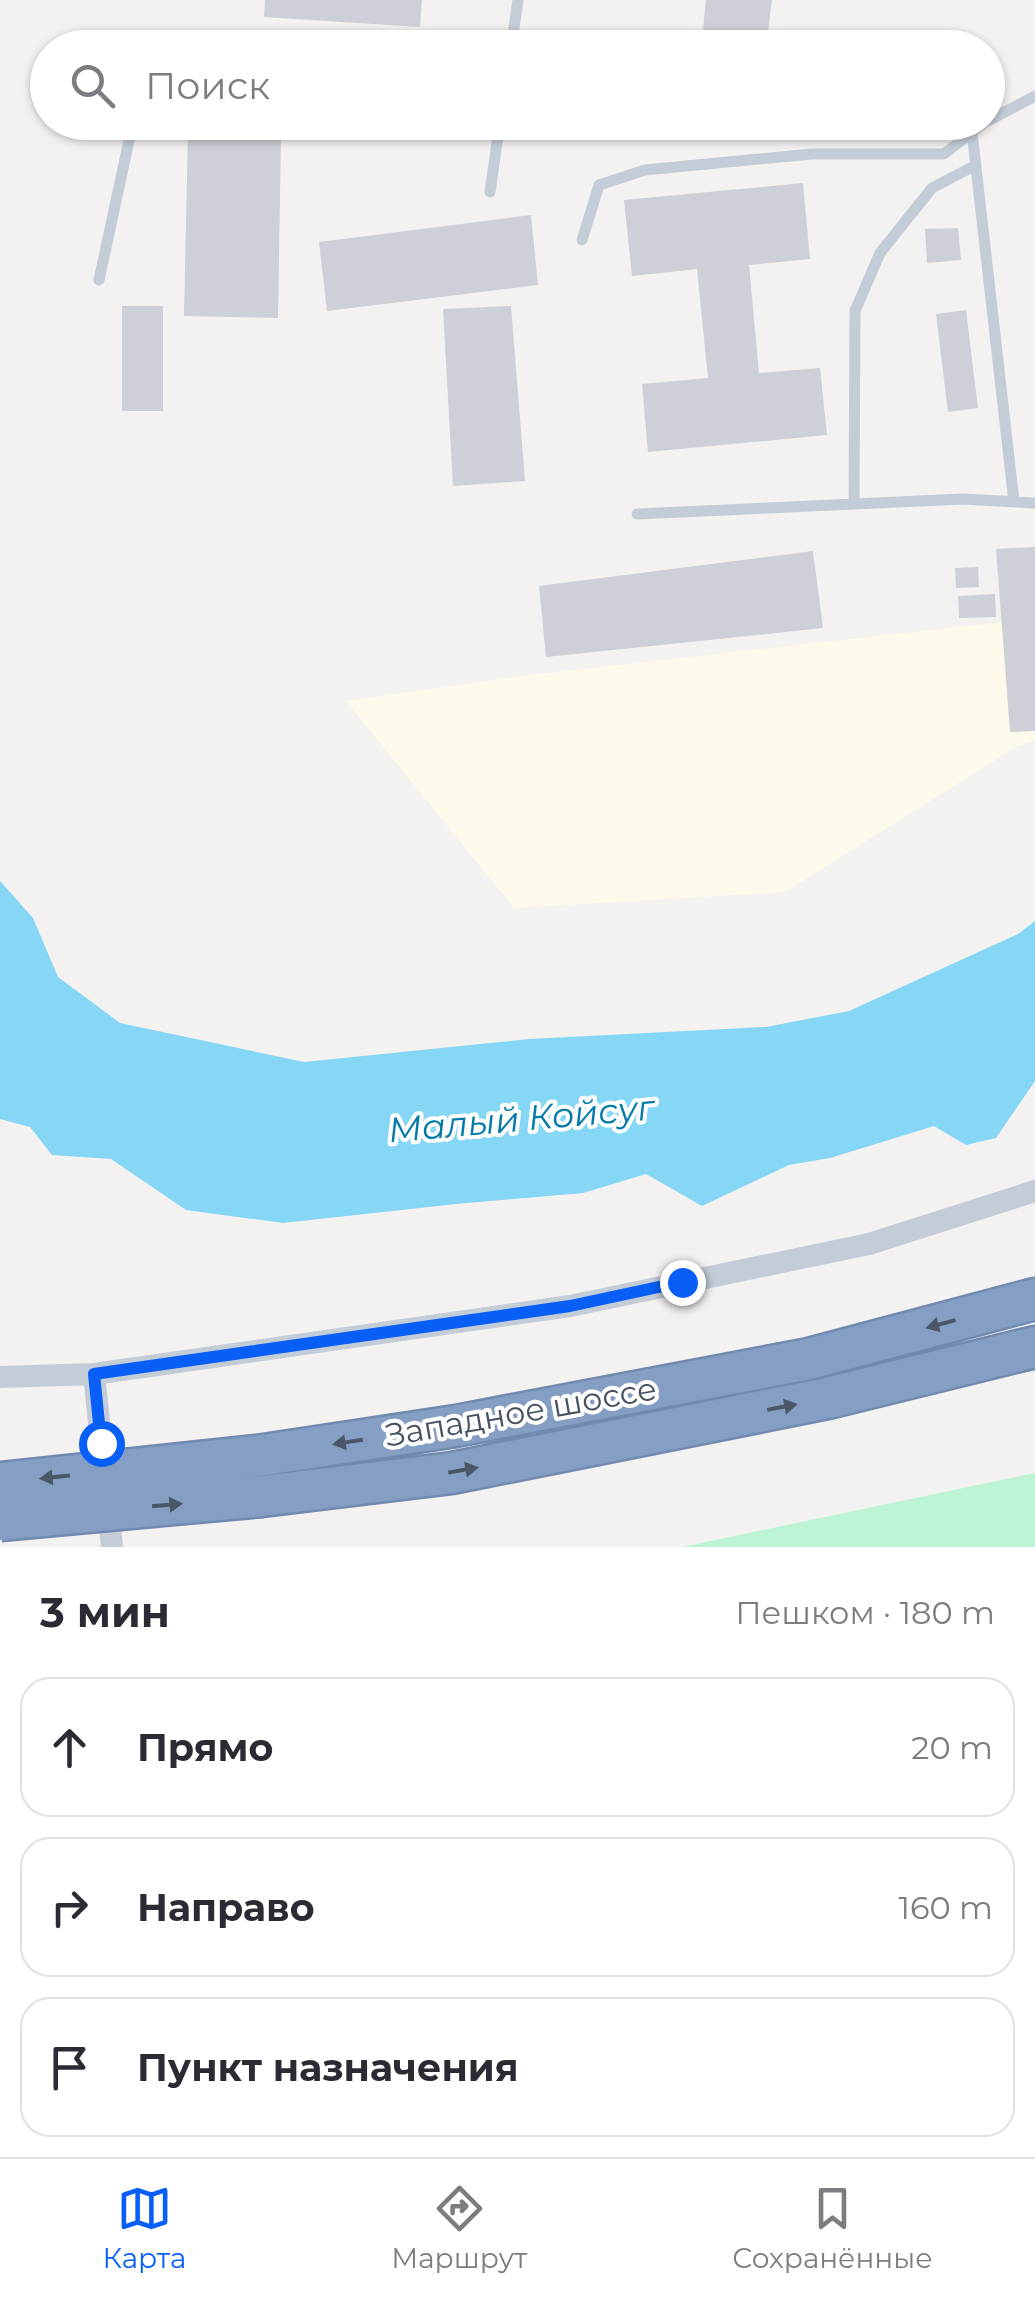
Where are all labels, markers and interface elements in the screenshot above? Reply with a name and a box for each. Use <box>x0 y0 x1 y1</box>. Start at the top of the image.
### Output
search box <box>30 30 1005 140</box>
icon: search <box>65 58 120 113</box>
text: Поиск <box>145 62 270 109</box>
water label: Малый Койсуг <box>386 1085 658 1152</box>
route end <box>660 1260 706 1306</box>
one-way arrow <box>925 1316 956 1332</box>
street label: Западное шоссе <box>382 1368 660 1455</box>
one-way arrow <box>767 1399 798 1415</box>
route start <box>79 1421 125 1467</box>
one-way arrow <box>332 1435 363 1451</box>
one-way arrow <box>448 1462 479 1477</box>
one-way arrow <box>39 1469 71 1485</box>
one-way arrow <box>151 1497 183 1513</box>
text: 3 мин <box>40 1586 170 1638</box>
text: Пешком · 180 m <box>735 1593 995 1632</box>
icon: ahead <box>42 1720 97 1775</box>
text: Прямо <box>137 1724 273 1771</box>
text: 20 m <box>911 1728 993 1767</box>
icon: right <box>42 1880 97 1935</box>
text: Направо <box>137 1884 315 1931</box>
text: 160 m <box>898 1888 993 1927</box>
icon: arrive <box>42 2040 97 2095</box>
text: Пункт назначения <box>137 2044 519 2091</box>
tab: Карта <box>102 2181 186 2275</box>
tab: Маршрут <box>391 2181 527 2275</box>
tab: Сохранённые <box>732 2181 933 2275</box>

